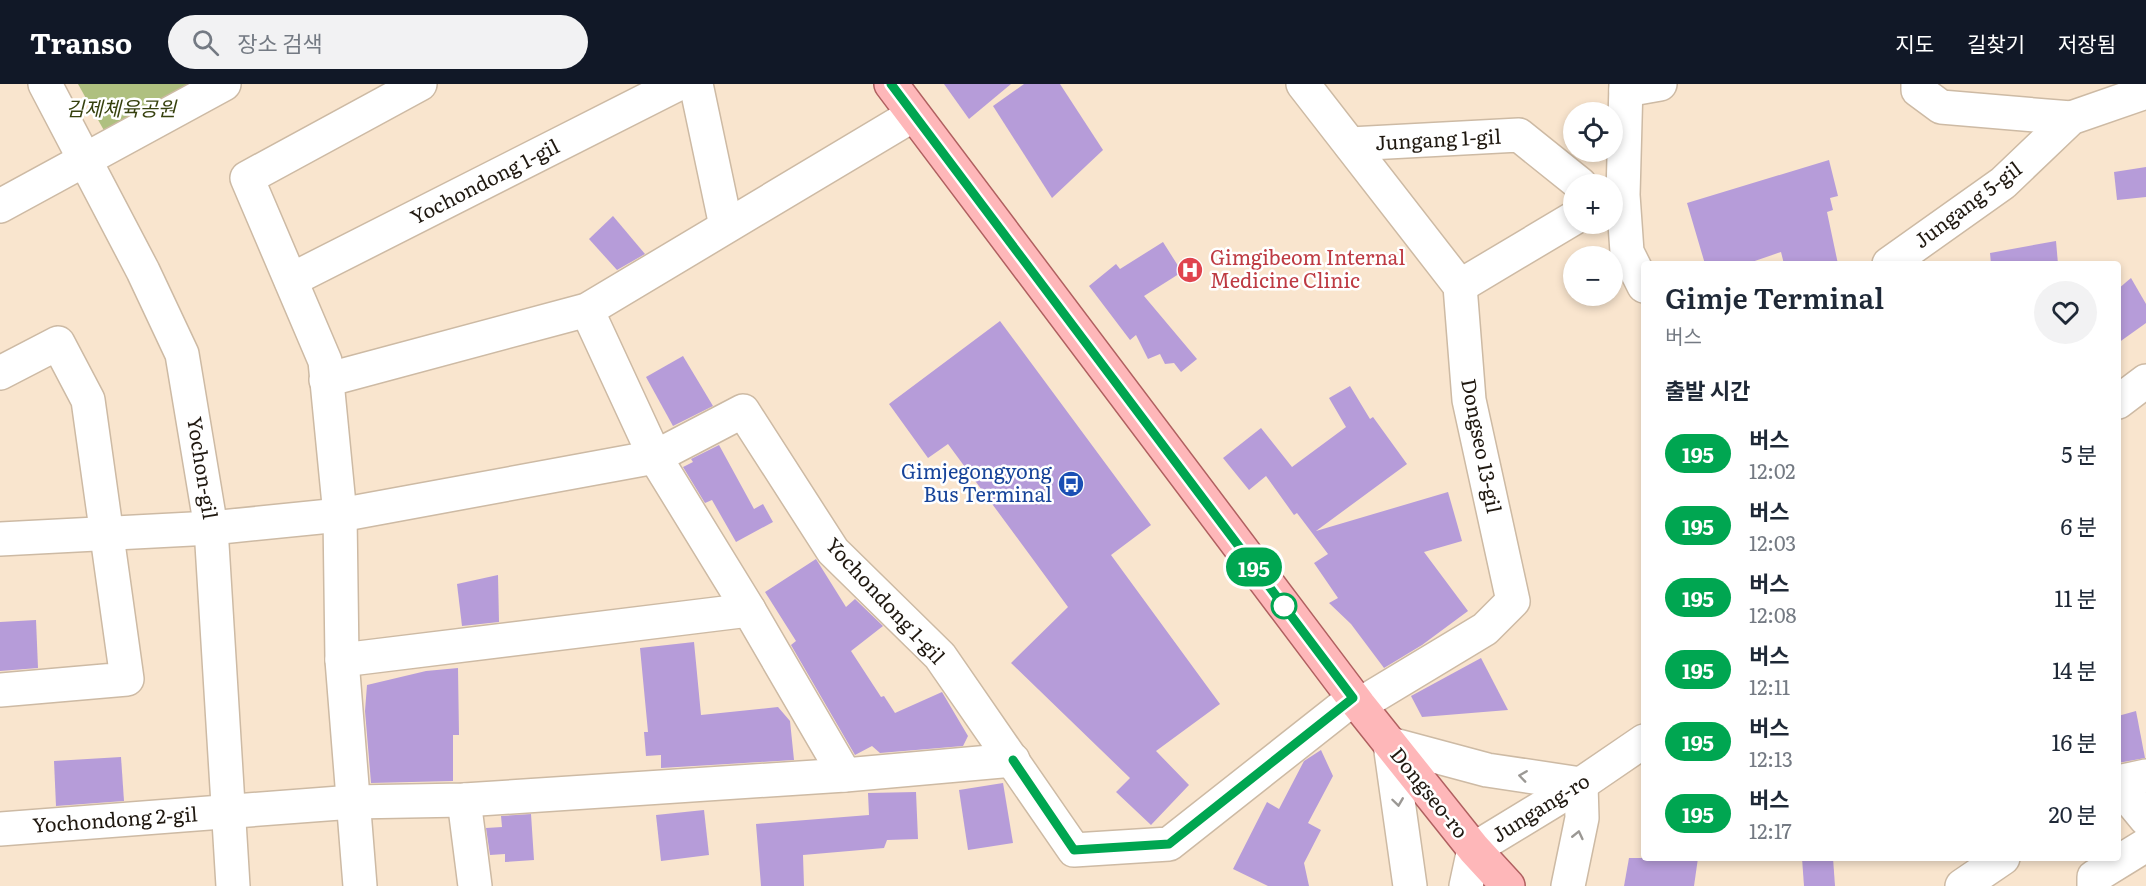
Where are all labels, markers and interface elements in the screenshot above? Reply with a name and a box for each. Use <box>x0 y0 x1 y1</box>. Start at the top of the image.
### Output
search box <box>168 15 588 69</box>
text: Transo <box>30 21 132 63</box>
icon: search <box>189 26 222 59</box>
text: 장소 검색 <box>237 26 323 59</box>
text: 지도 <box>1895 27 1934 58</box>
text: 길찾기 <box>1967 27 2025 58</box>
text: 저장됨 <box>2058 27 2116 58</box>
park label: 김제체육공원 <box>66 92 178 122</box>
map controls <box>1563 102 1623 306</box>
button: locate <box>1563 102 1623 162</box>
street label: Jungang 1-gil <box>1374 120 1502 156</box>
street label: Yochondong 1-gil <box>404 130 564 231</box>
street label: Jungang 5-gil <box>1907 153 2027 254</box>
button: + <box>1563 174 1623 234</box>
place label: Gimgibeom Internal Medicine Clinic <box>1210 241 1405 294</box>
button: − <box>1563 246 1623 306</box>
hospital icon: Gimgibeom Internal Medicine Clinic <box>1175 255 1205 285</box>
text: Gimje Terminal <box>1665 276 1884 318</box>
button: heart <box>2034 281 2097 344</box>
text: 버스 <box>1665 320 1702 350</box>
text: 출발 시간 <box>1665 373 1750 406</box>
street label: Dongseo 13-gil <box>1455 376 1511 516</box>
street label: Yochon-gil <box>181 414 227 521</box>
text: 버스 <box>1749 422 1789 455</box>
text: 5 분 <box>2061 437 2097 470</box>
text: 195 <box>1682 438 1714 469</box>
place label: Gimjegongyong Bus Terminal <box>901 455 1053 508</box>
text: 12:02 <box>1749 455 1795 485</box>
bus stop icon: Gimjegongyong Bus Terminal <box>1056 469 1086 499</box>
text: 버스 <box>1749 494 1789 527</box>
text: 6 분 <box>2061 509 2097 542</box>
text: 195 <box>1682 510 1714 541</box>
text: 12:03 <box>1749 527 1796 557</box>
street label: Yochondong 1-gil <box>820 530 953 670</box>
line badge: 195 <box>1220 548 1288 586</box>
text: 195 <box>1238 552 1270 583</box>
text: 버스 <box>1749 566 1789 599</box>
text: 11 분 <box>2054 581 2097 614</box>
text: 195 <box>1682 582 1714 613</box>
unlabelled marker <box>1271 593 1297 619</box>
text: 12:08 <box>1749 599 1797 629</box>
text: 버스 <box>1749 638 1789 671</box>
text: 14 분 <box>2052 653 2097 686</box>
text: 195 <box>1682 654 1714 685</box>
text: 12:11 <box>1749 671 1790 701</box>
text: 버스 <box>1749 710 1789 743</box>
text: 16 분 <box>2052 725 2097 758</box>
text: 195 <box>1682 726 1714 757</box>
street label: Dongseo-ro <box>1384 740 1477 844</box>
text: 12:13 <box>1749 743 1793 773</box>
street label: Jungang-ro <box>1485 764 1595 848</box>
one-way arrow <box>1518 770 1527 782</box>
text: 버스 <box>1749 782 1789 815</box>
street label: Yochondong 2-gil <box>31 797 199 839</box>
one-way arrow <box>1392 797 1404 806</box>
text: 20 분 <box>2048 797 2097 830</box>
text: 195 <box>1682 798 1714 829</box>
text: 12:17 <box>1749 815 1792 845</box>
one-way arrow <box>1571 831 1584 841</box>

